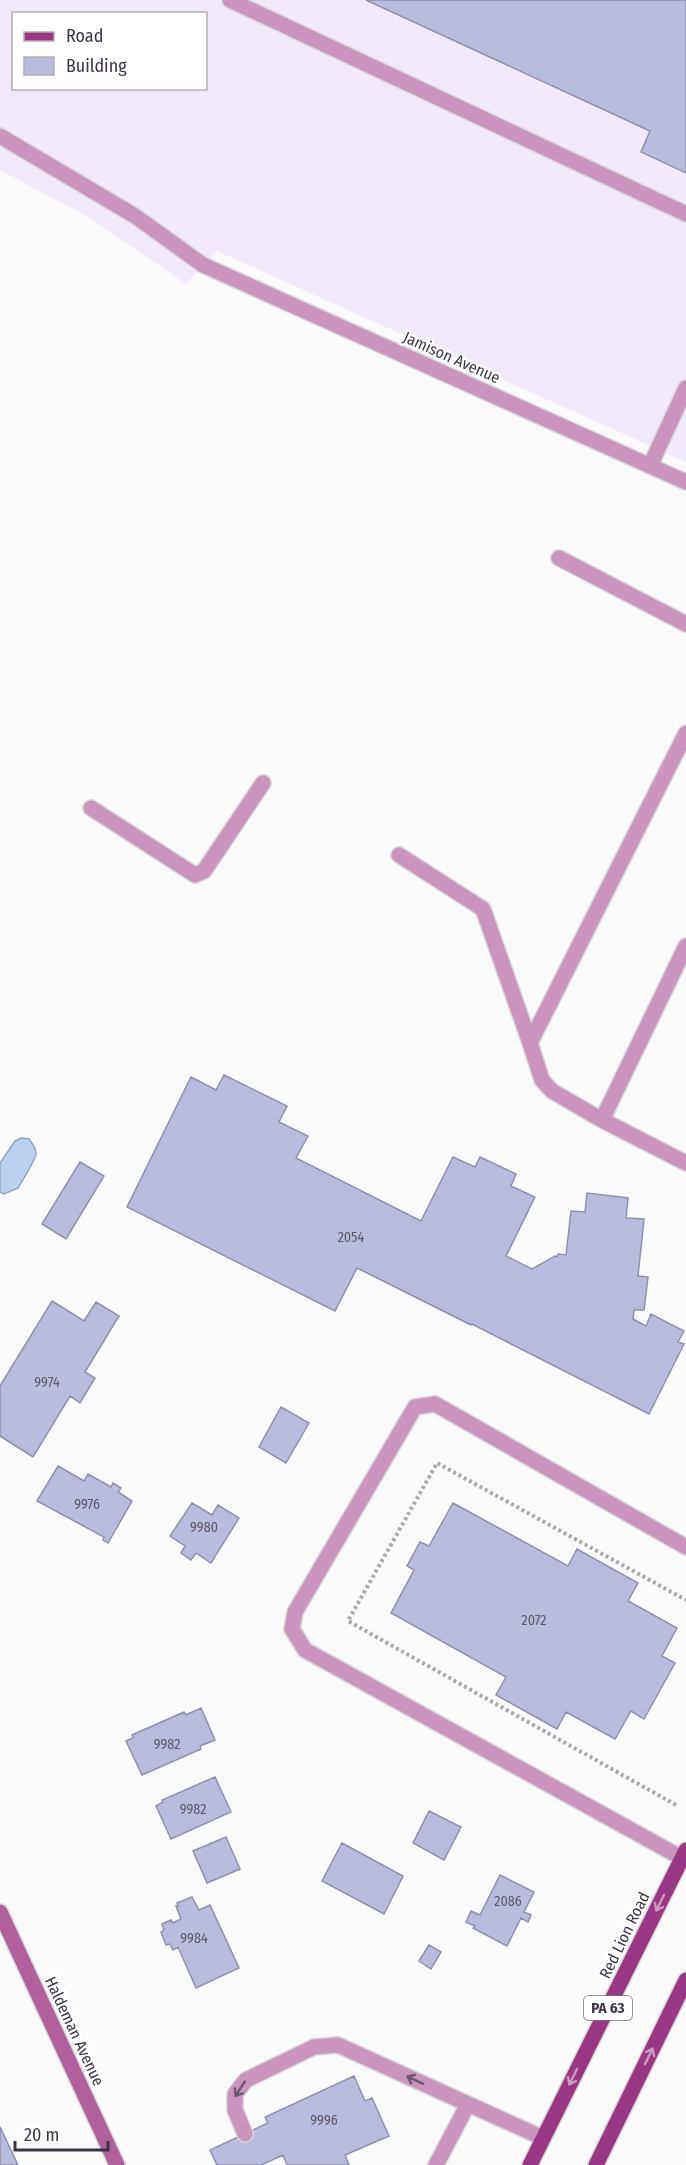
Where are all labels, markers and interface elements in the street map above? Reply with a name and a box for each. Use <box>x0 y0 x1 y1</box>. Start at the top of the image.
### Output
legend <box>12 12 207 90</box>
text: Road <box>66 25 103 47</box>
text: Building <box>66 55 127 77</box>
street label: Jamison Avenue <box>400 328 503 387</box>
house number: 2054 <box>338 1229 365 1246</box>
house number: 9974 <box>34 1374 60 1391</box>
house number: 9976 <box>74 1496 100 1513</box>
house number: 9980 <box>190 1519 218 1536</box>
house number: 2072 <box>522 1612 546 1629</box>
house number: 9982 <box>154 1736 180 1753</box>
house number: 9982 <box>180 1801 206 1818</box>
street label: Red Lion Road <box>595 1889 654 1981</box>
house number: 2086 <box>494 1893 522 1910</box>
one-way arrow <box>654 1893 665 1911</box>
house number: 9984 <box>180 1930 208 1947</box>
street label: Haldeman Avenue <box>41 1974 108 2089</box>
road number: PA 63 <box>584 1996 632 2020</box>
one-way arrow <box>644 2047 655 2065</box>
one-way arrow <box>567 2068 579 2086</box>
one-way arrow <box>407 2074 425 2085</box>
one-way arrow <box>234 2080 247 2097</box>
house number: 9996 <box>310 2112 338 2129</box>
scale bar <box>15 2114 108 2152</box>
text: 20 m <box>24 2124 59 2146</box>

